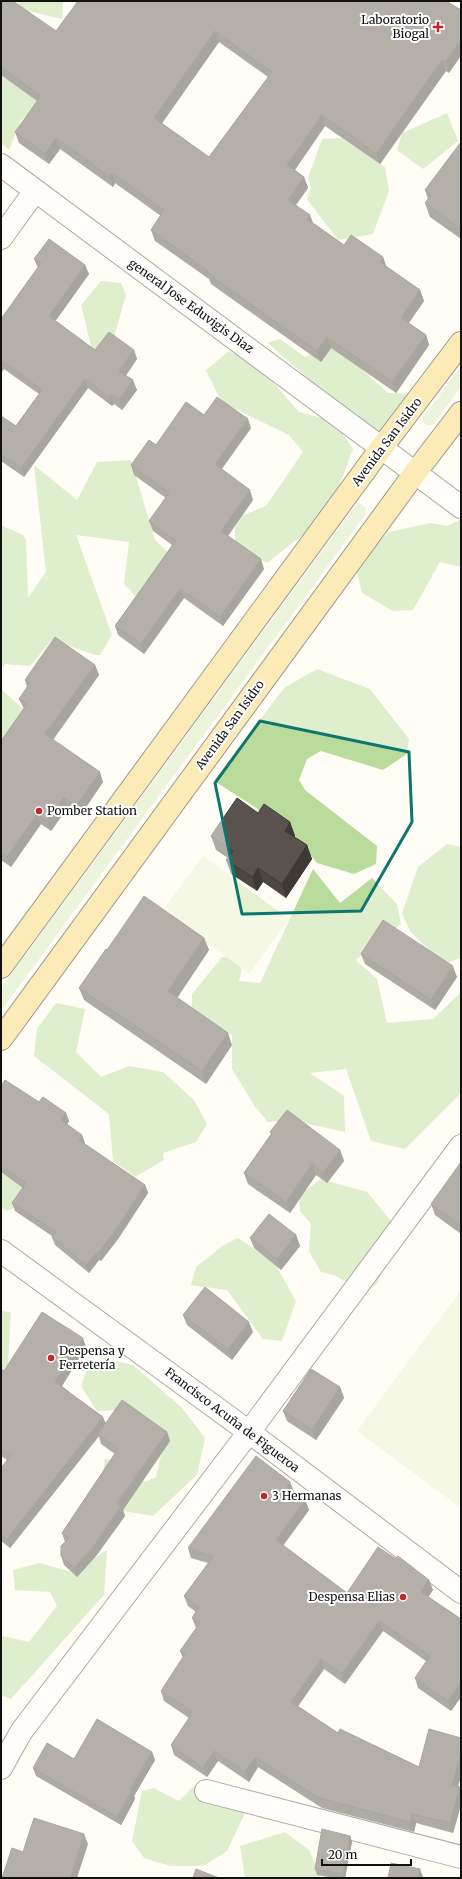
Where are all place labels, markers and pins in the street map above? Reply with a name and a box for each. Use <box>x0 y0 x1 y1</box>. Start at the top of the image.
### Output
place label: Laboratorio Biogal <box>361 12 429 41</box>
marker: Laboratorio Biogal <box>432 21 444 33</box>
place label: Pomber Station <box>47 803 137 818</box>
marker: Pomber Station <box>34 806 44 816</box>
place label: Despensa y Ferretería <box>59 1343 125 1372</box>
marker: Despensa y Ferretería <box>46 1353 56 1363</box>
place label: 3 Hermanas <box>272 1488 342 1503</box>
marker: 3 Hermanas <box>259 1491 269 1501</box>
place label: Despensa Elias <box>309 1589 395 1604</box>
marker: Despensa Elias <box>398 1592 408 1602</box>

